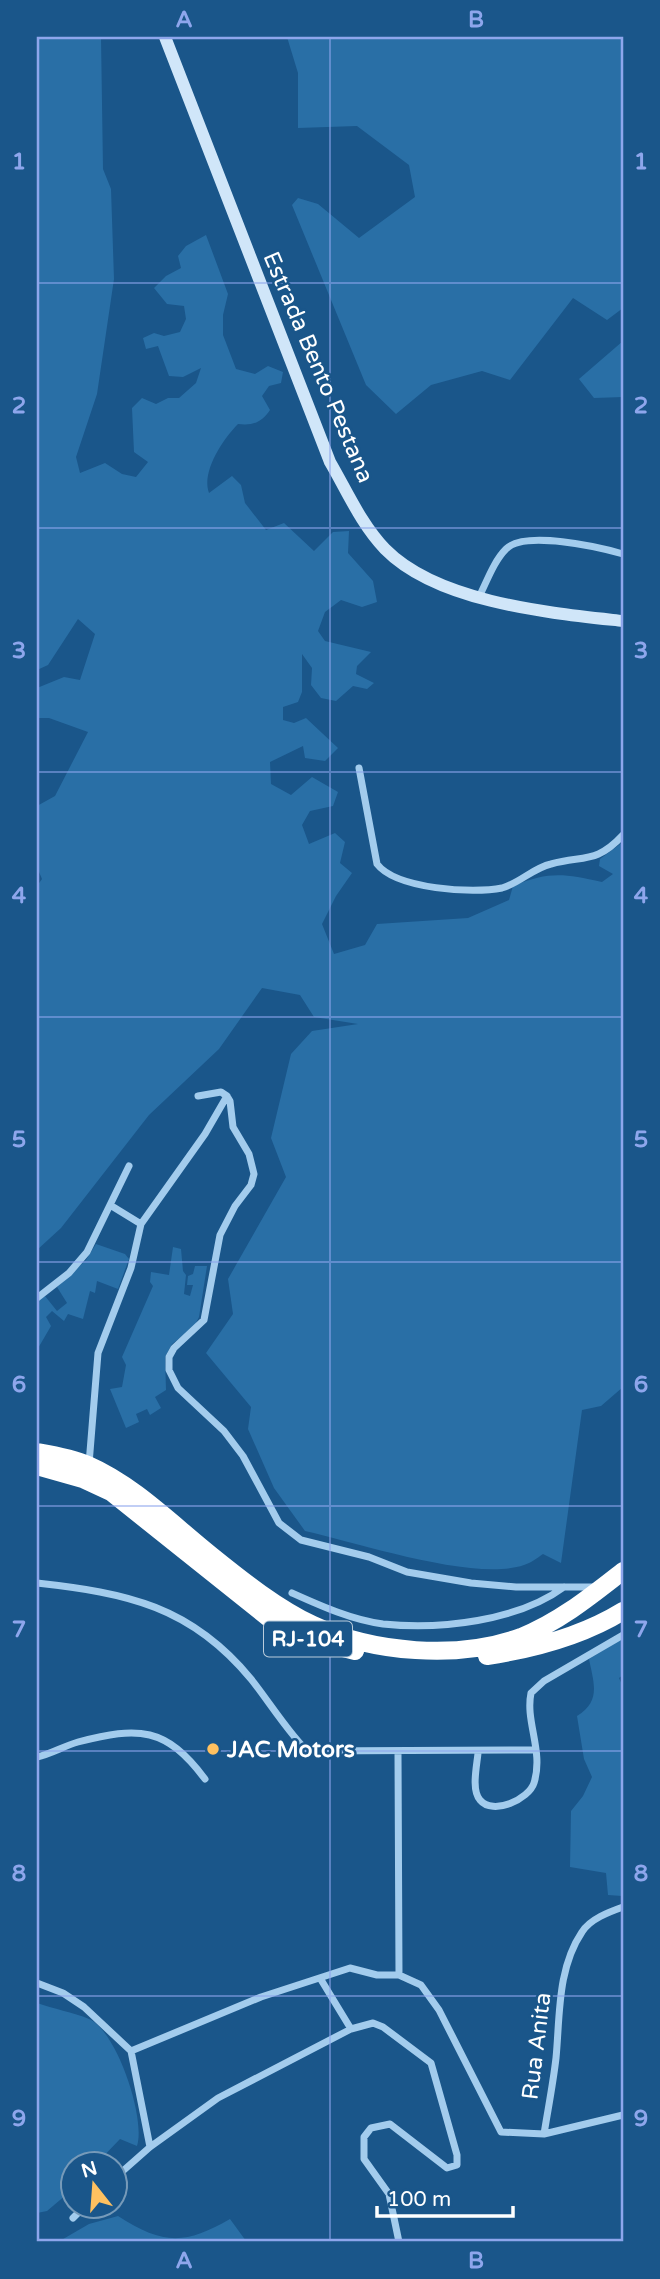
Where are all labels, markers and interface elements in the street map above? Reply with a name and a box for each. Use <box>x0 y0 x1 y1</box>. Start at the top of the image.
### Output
text: A <box>175 6 193 34</box>
text: B <box>468 6 484 34</box>
text: 1 <box>12 148 26 176</box>
text: 1 <box>634 148 648 176</box>
street label: Estrada Bento Pestana <box>257 248 379 487</box>
text: 2 <box>12 392 26 420</box>
text: 2 <box>634 392 648 420</box>
text: 3 <box>12 637 26 665</box>
text: 3 <box>634 637 648 665</box>
text: 4 <box>12 882 27 910</box>
text: 4 <box>634 882 649 910</box>
text: 5 <box>12 1126 26 1154</box>
text: 5 <box>634 1126 648 1154</box>
text: 6 <box>12 1371 26 1399</box>
text: 6 <box>634 1371 648 1399</box>
text: 7 <box>12 1616 26 1644</box>
text: 7 <box>634 1616 648 1644</box>
road number: RJ-104 <box>264 1622 352 1656</box>
place label: JAC Motors <box>226 1736 355 1764</box>
marker: JAC Motors <box>205 1741 221 1757</box>
text: 8 <box>12 1860 26 1888</box>
text: 8 <box>634 1860 648 1888</box>
street label: Rua Anita <box>517 1991 557 2101</box>
text: 9 <box>12 2105 26 2133</box>
text: 9 <box>634 2105 648 2133</box>
north arrow <box>60 2150 130 2220</box>
text: N <box>79 2157 100 2182</box>
scale bar <box>377 2174 513 2218</box>
text: 100 m <box>387 2187 451 2212</box>
text: A <box>175 2247 193 2275</box>
text: B <box>468 2247 484 2275</box>

